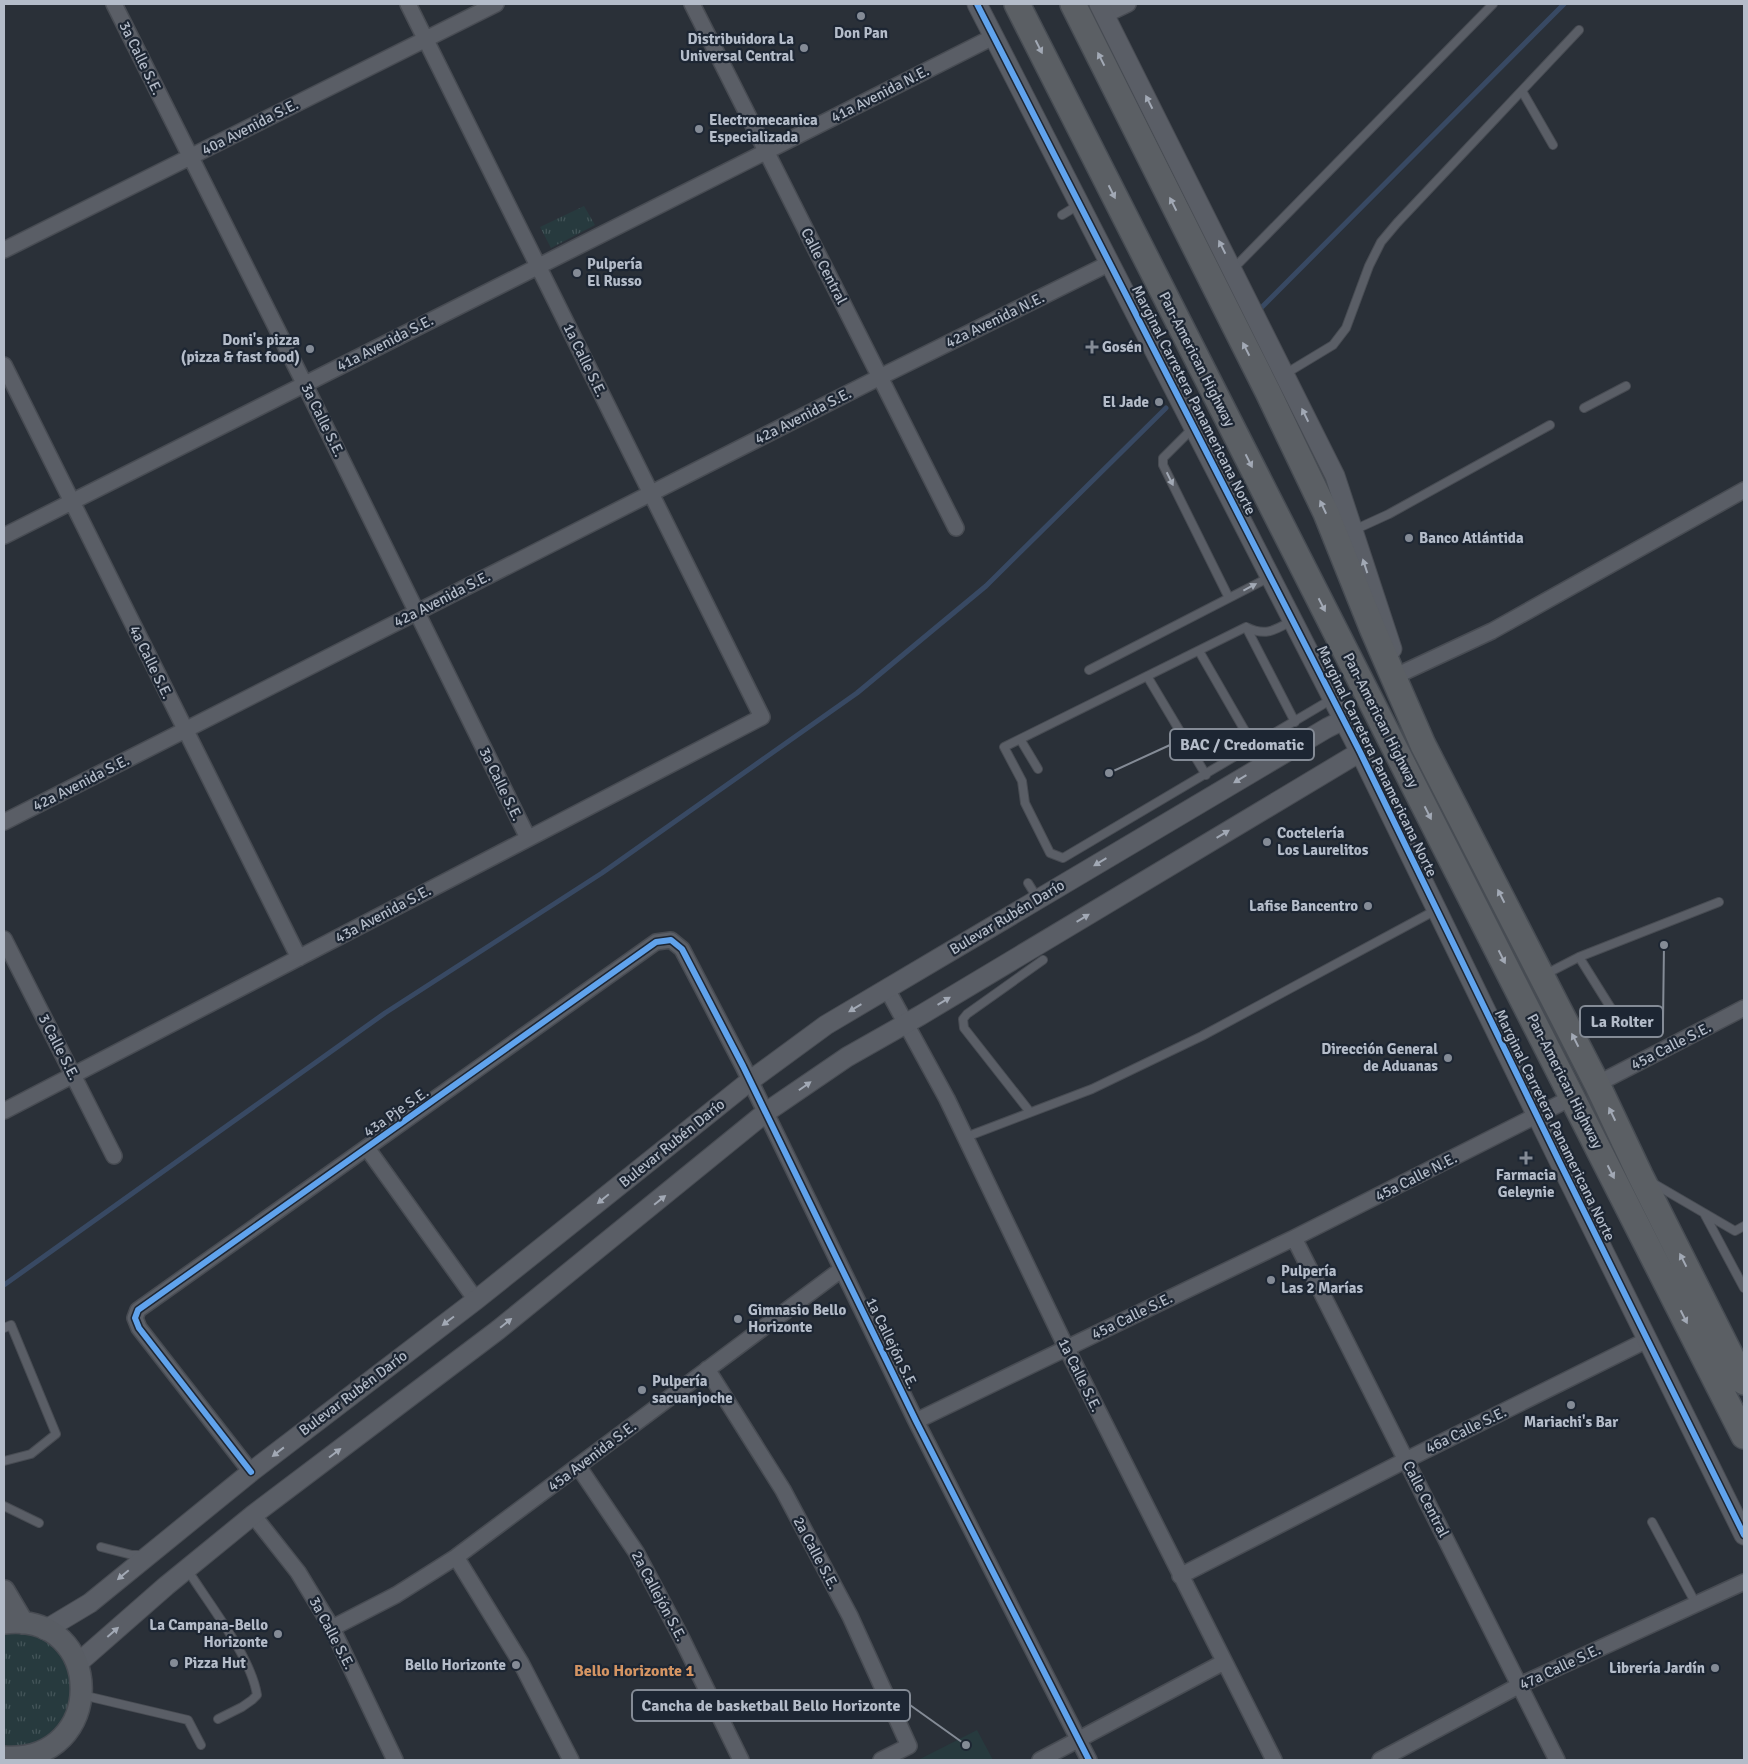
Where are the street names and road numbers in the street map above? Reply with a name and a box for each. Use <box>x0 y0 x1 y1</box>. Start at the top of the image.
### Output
street label: 3a Calle S.E. <box>115 18 167 98</box>
street label: 41a Avenida N.E. <box>828 61 932 126</box>
street label: 40a Avenida S.E. <box>199 95 301 159</box>
street label: Calle Central <box>797 225 851 307</box>
street label: Marginal Carretera Panamericana Norte <box>1128 282 1260 518</box>
street label: 42a Avenida N.E. <box>943 288 1047 352</box>
street label: Pan-American Highway <box>1155 289 1239 429</box>
street label: 41a Avenida S.E. <box>334 311 436 375</box>
street label: 1a Calle S.E. <box>559 320 611 400</box>
street label: 3a Calle S.E. <box>297 380 349 460</box>
street label: 42a Avenida S.E. <box>752 384 854 448</box>
street label: 42a Avenida S.E. <box>391 567 493 631</box>
street label: 4a Calle S.E. <box>125 622 177 702</box>
street label: Marginal Carretera Panamericana Norte <box>1313 642 1441 880</box>
street label: Pan-American Highway <box>1339 650 1423 790</box>
street label: 3a Calle S.E. <box>475 744 527 824</box>
street label: 42a Avenida S.E. <box>30 751 132 815</box>
street label: Bulevar Rubén Darío <box>946 876 1068 958</box>
street label: 43a Avenida S.E. <box>332 881 434 947</box>
street label: Marginal Carretera Panamericana Norte <box>1491 1006 1619 1244</box>
street label: 3 Calle S.E. <box>35 1011 83 1083</box>
street label: Pan-American Highway <box>1523 1011 1607 1151</box>
street label: 45a Calle S.E. <box>1628 1018 1714 1074</box>
street label: 43a Pje S.E. <box>360 1083 432 1141</box>
street label: Bulevar Rubén Darío <box>616 1095 729 1191</box>
street label: 45a Calle N.E. <box>1372 1149 1460 1205</box>
street label: 45a Calle S.E. <box>1089 1289 1175 1343</box>
street label: 1a Callejón S.E. <box>862 1294 922 1392</box>
street label: 1a Calle S.E. <box>1054 1335 1106 1415</box>
street label: Bulevar Rubén Darío <box>295 1346 411 1440</box>
street label: 46a Calle S.E. <box>1423 1403 1509 1457</box>
street label: 45a Avenida S.E. <box>544 1417 640 1495</box>
street label: Calle Central <box>1399 1458 1453 1540</box>
street label: 2a Calle S.E. <box>789 1514 843 1592</box>
street label: 2a Callejón S.E. <box>628 1548 690 1644</box>
street label: 3a Calle S.E. <box>305 1594 359 1672</box>
street label: 47a Calle S.E. <box>1516 1640 1604 1694</box>

